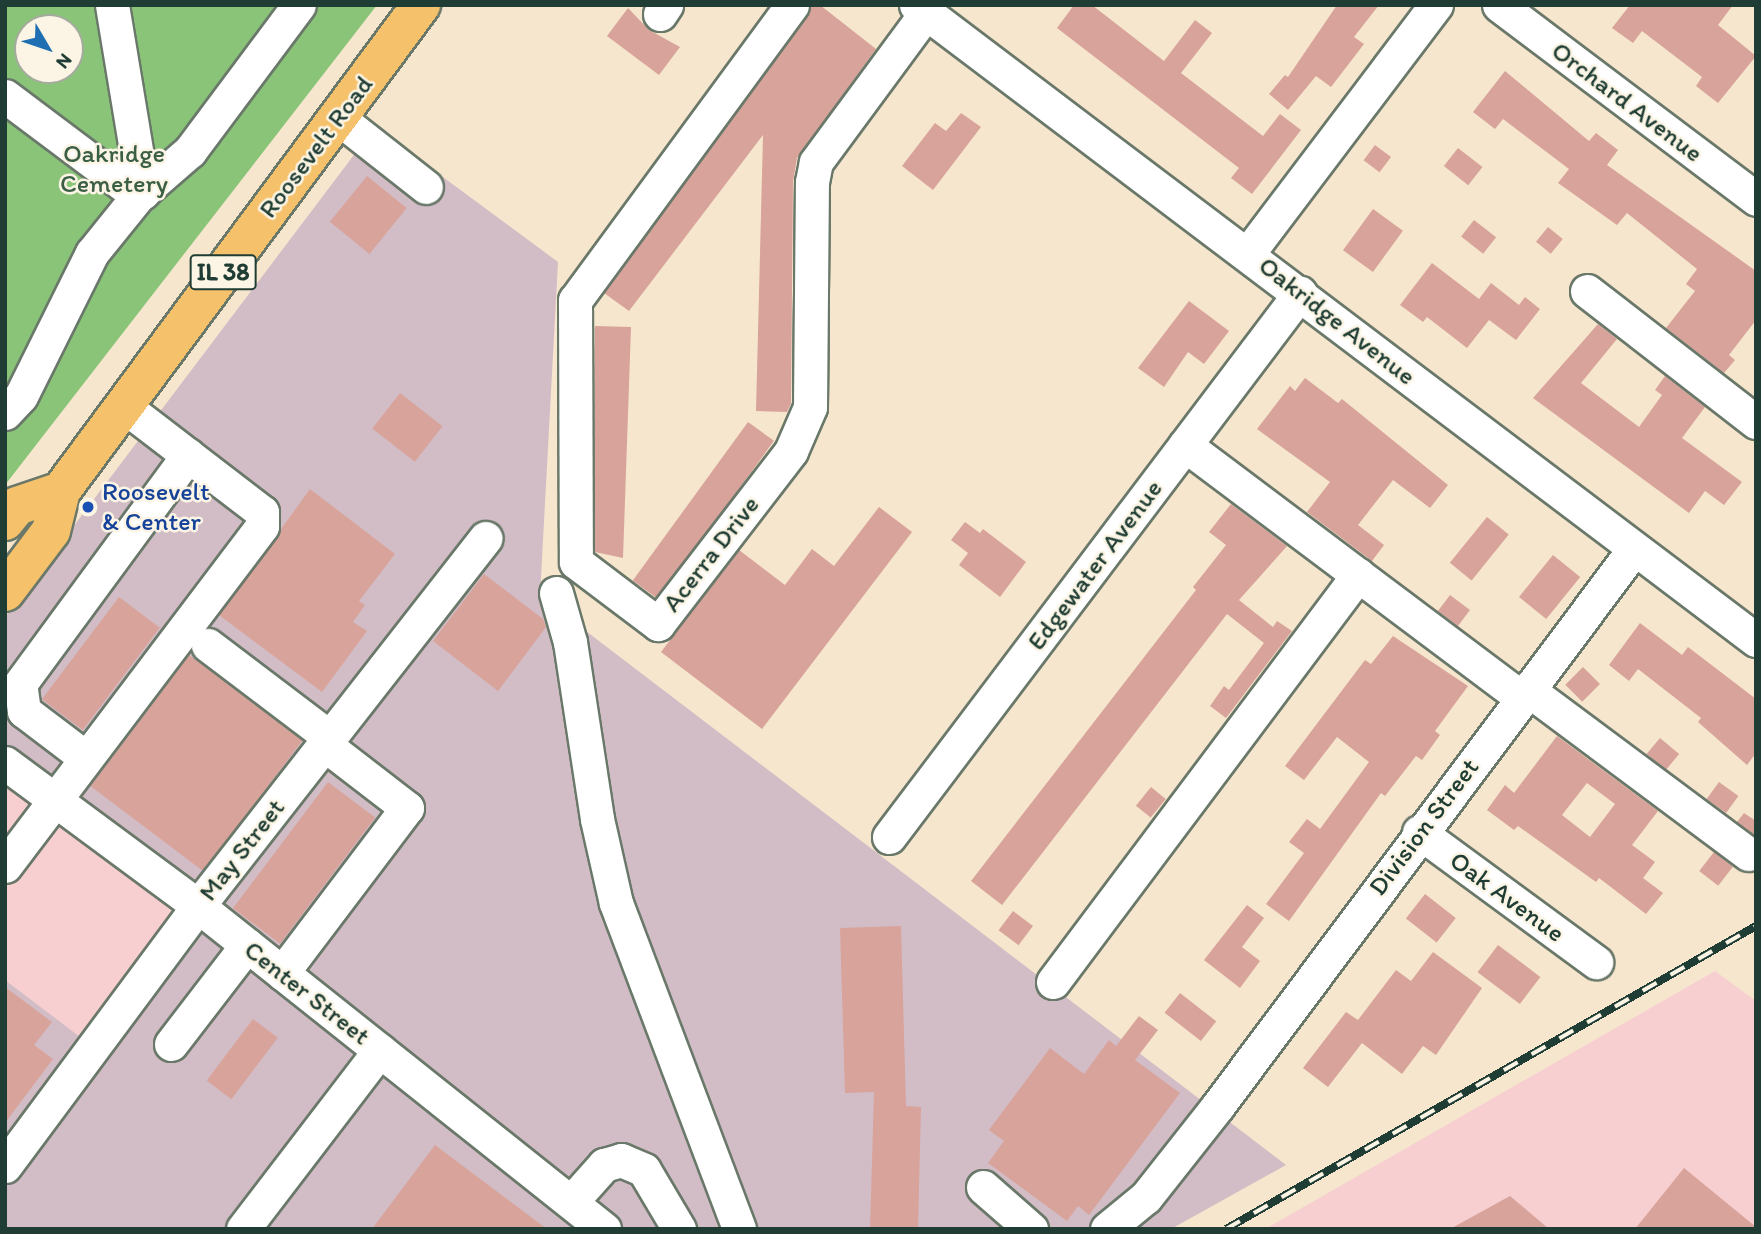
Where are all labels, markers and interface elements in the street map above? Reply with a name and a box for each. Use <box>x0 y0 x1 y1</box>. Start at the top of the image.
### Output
north arrow <box>14 14 84 84</box>
street label: Orchard Avenue <box>1546 35 1708 169</box>
text: N <box>51 49 77 73</box>
street label: Roosevelt Road <box>253 70 379 224</box>
park label: Oakridge Cemetery <box>60 138 168 200</box>
street label: Oakridge Avenue <box>1253 250 1421 392</box>
road number: IL 38 <box>188 251 258 292</box>
street label: Edgewater Avenue <box>1021 474 1169 656</box>
place label: Roosevelt & Center <box>102 476 210 538</box>
street label: Acerra Drive <box>656 490 766 618</box>
marker: Roosevelt & Center <box>80 499 96 515</box>
street label: Division Street <box>1362 752 1486 902</box>
street label: May Street <box>193 793 291 907</box>
street label: Oak Avenue <box>1444 845 1570 949</box>
street label: Center Street <box>238 934 376 1052</box>

